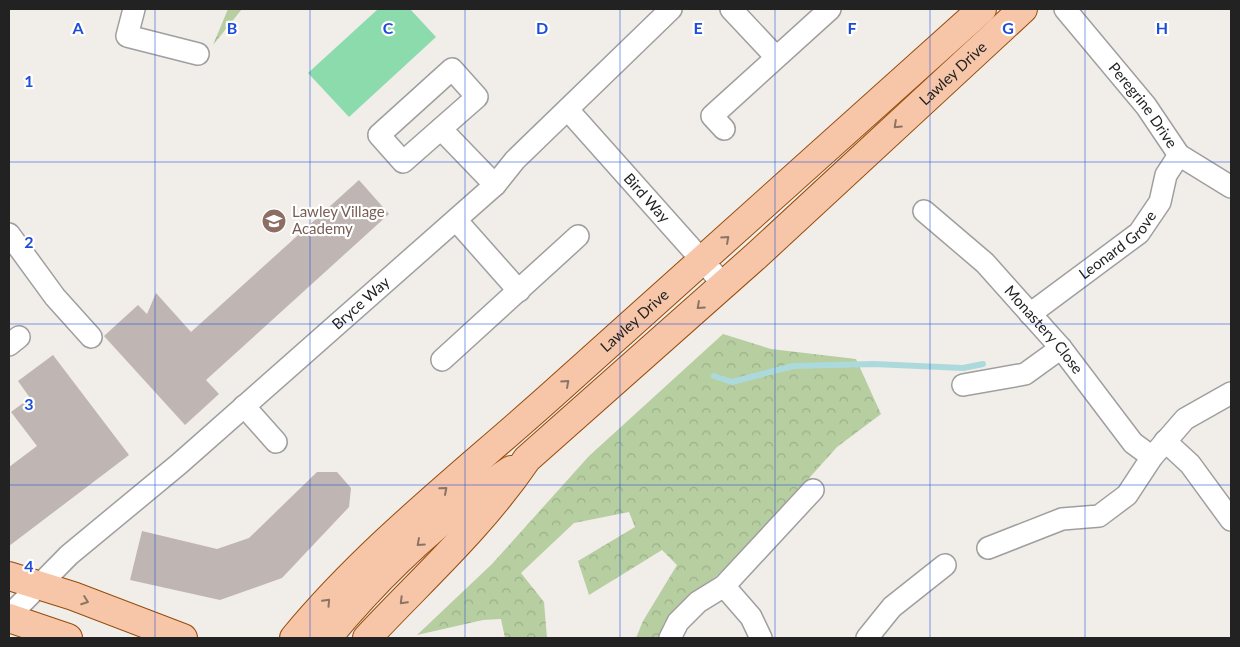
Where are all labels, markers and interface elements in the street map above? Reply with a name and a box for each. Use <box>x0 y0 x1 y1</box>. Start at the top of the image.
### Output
text: A <box>71 18 84 37</box>
text: B <box>227 18 237 37</box>
text: C <box>383 18 394 37</box>
text: D <box>536 18 548 37</box>
text: E <box>693 18 703 37</box>
text: F <box>847 18 857 37</box>
text: G <box>1002 18 1014 37</box>
text: H <box>1156 18 1168 37</box>
street label: Lawley Drive <box>915 37 990 108</box>
street label: Peregrine Drive <box>1106 58 1182 151</box>
text: 1 <box>24 71 34 90</box>
one-way arrow <box>894 119 903 128</box>
street label: Bird Way <box>621 169 674 226</box>
place label: Lawley Village Academy <box>292 202 385 237</box>
street label: Leonard Grove <box>1075 207 1159 282</box>
school or university icon: Lawley Village Academy <box>261 208 287 234</box>
text: 2 <box>24 232 34 251</box>
one-way arrow <box>721 236 730 245</box>
street label: Bryce Way <box>328 272 393 333</box>
street label: Monastery Close <box>1001 281 1087 377</box>
street label: Lawley Drive <box>596 285 672 355</box>
one-way arrow <box>697 300 706 309</box>
one-way arrow <box>561 379 570 388</box>
text: 3 <box>24 394 34 413</box>
one-way arrow <box>439 487 448 496</box>
one-way arrow <box>416 537 425 546</box>
text: 4 <box>24 556 34 575</box>
one-way arrow <box>80 595 89 605</box>
one-way arrow <box>400 595 409 604</box>
one-way arrow <box>321 599 330 608</box>

